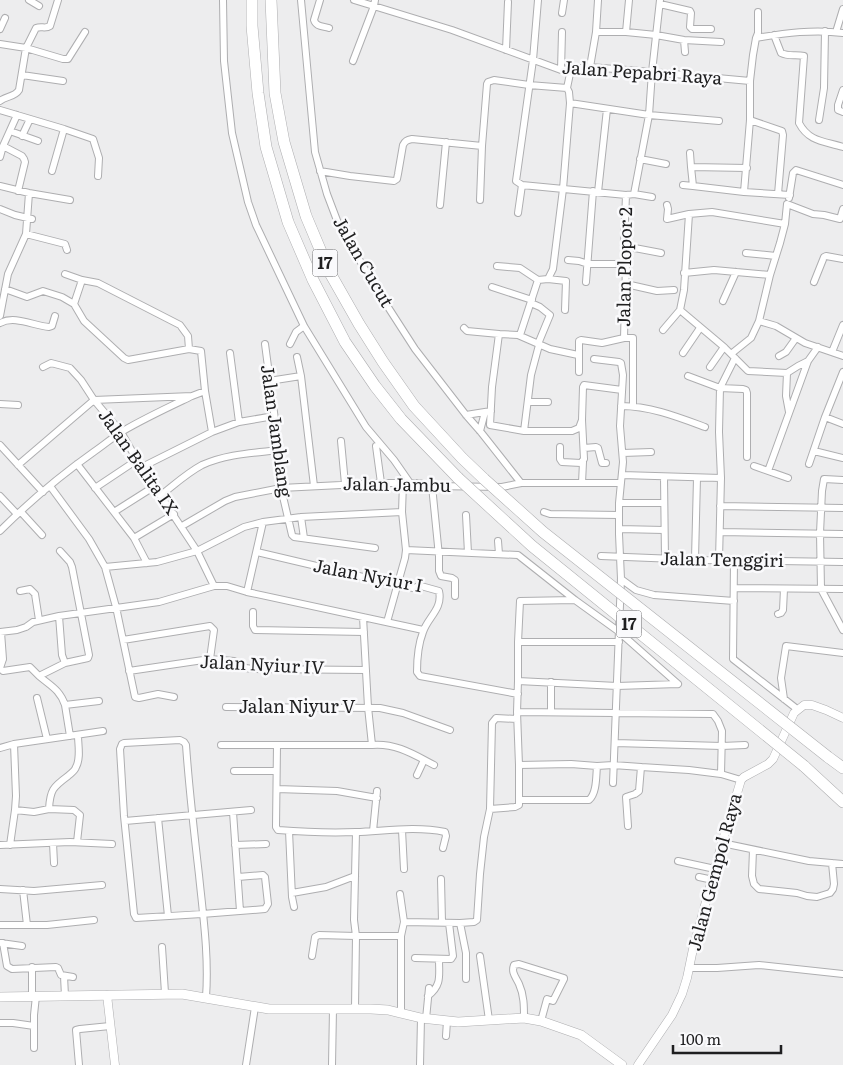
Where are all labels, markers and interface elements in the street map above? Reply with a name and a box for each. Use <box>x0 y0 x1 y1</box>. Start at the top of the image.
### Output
street label: Jalan Pepabri Raya <box>561 52 723 91</box>
street label: Jalan Plopor 2 <box>609 207 638 327</box>
street label: Jalan Cucut <box>327 211 402 312</box>
road number: 17 <box>312 250 338 276</box>
street label: Jalan Jamblang <box>255 363 300 500</box>
street label: Jalan Balita IX <box>93 403 186 520</box>
street label: Jalan Jambu <box>343 469 451 498</box>
street label: Jalan Tenggiri <box>660 544 784 573</box>
street label: Jalan Nyiur I <box>311 551 426 598</box>
road number: 17 <box>616 610 642 638</box>
street label: Jalan Nyiur IV <box>199 647 325 680</box>
street label: Jalan Niyur V <box>238 692 356 719</box>
street label: Jalan Gempol Raya <box>680 789 748 954</box>
scale bar <box>673 1022 780 1054</box>
text: 100 m <box>680 1027 721 1050</box>

